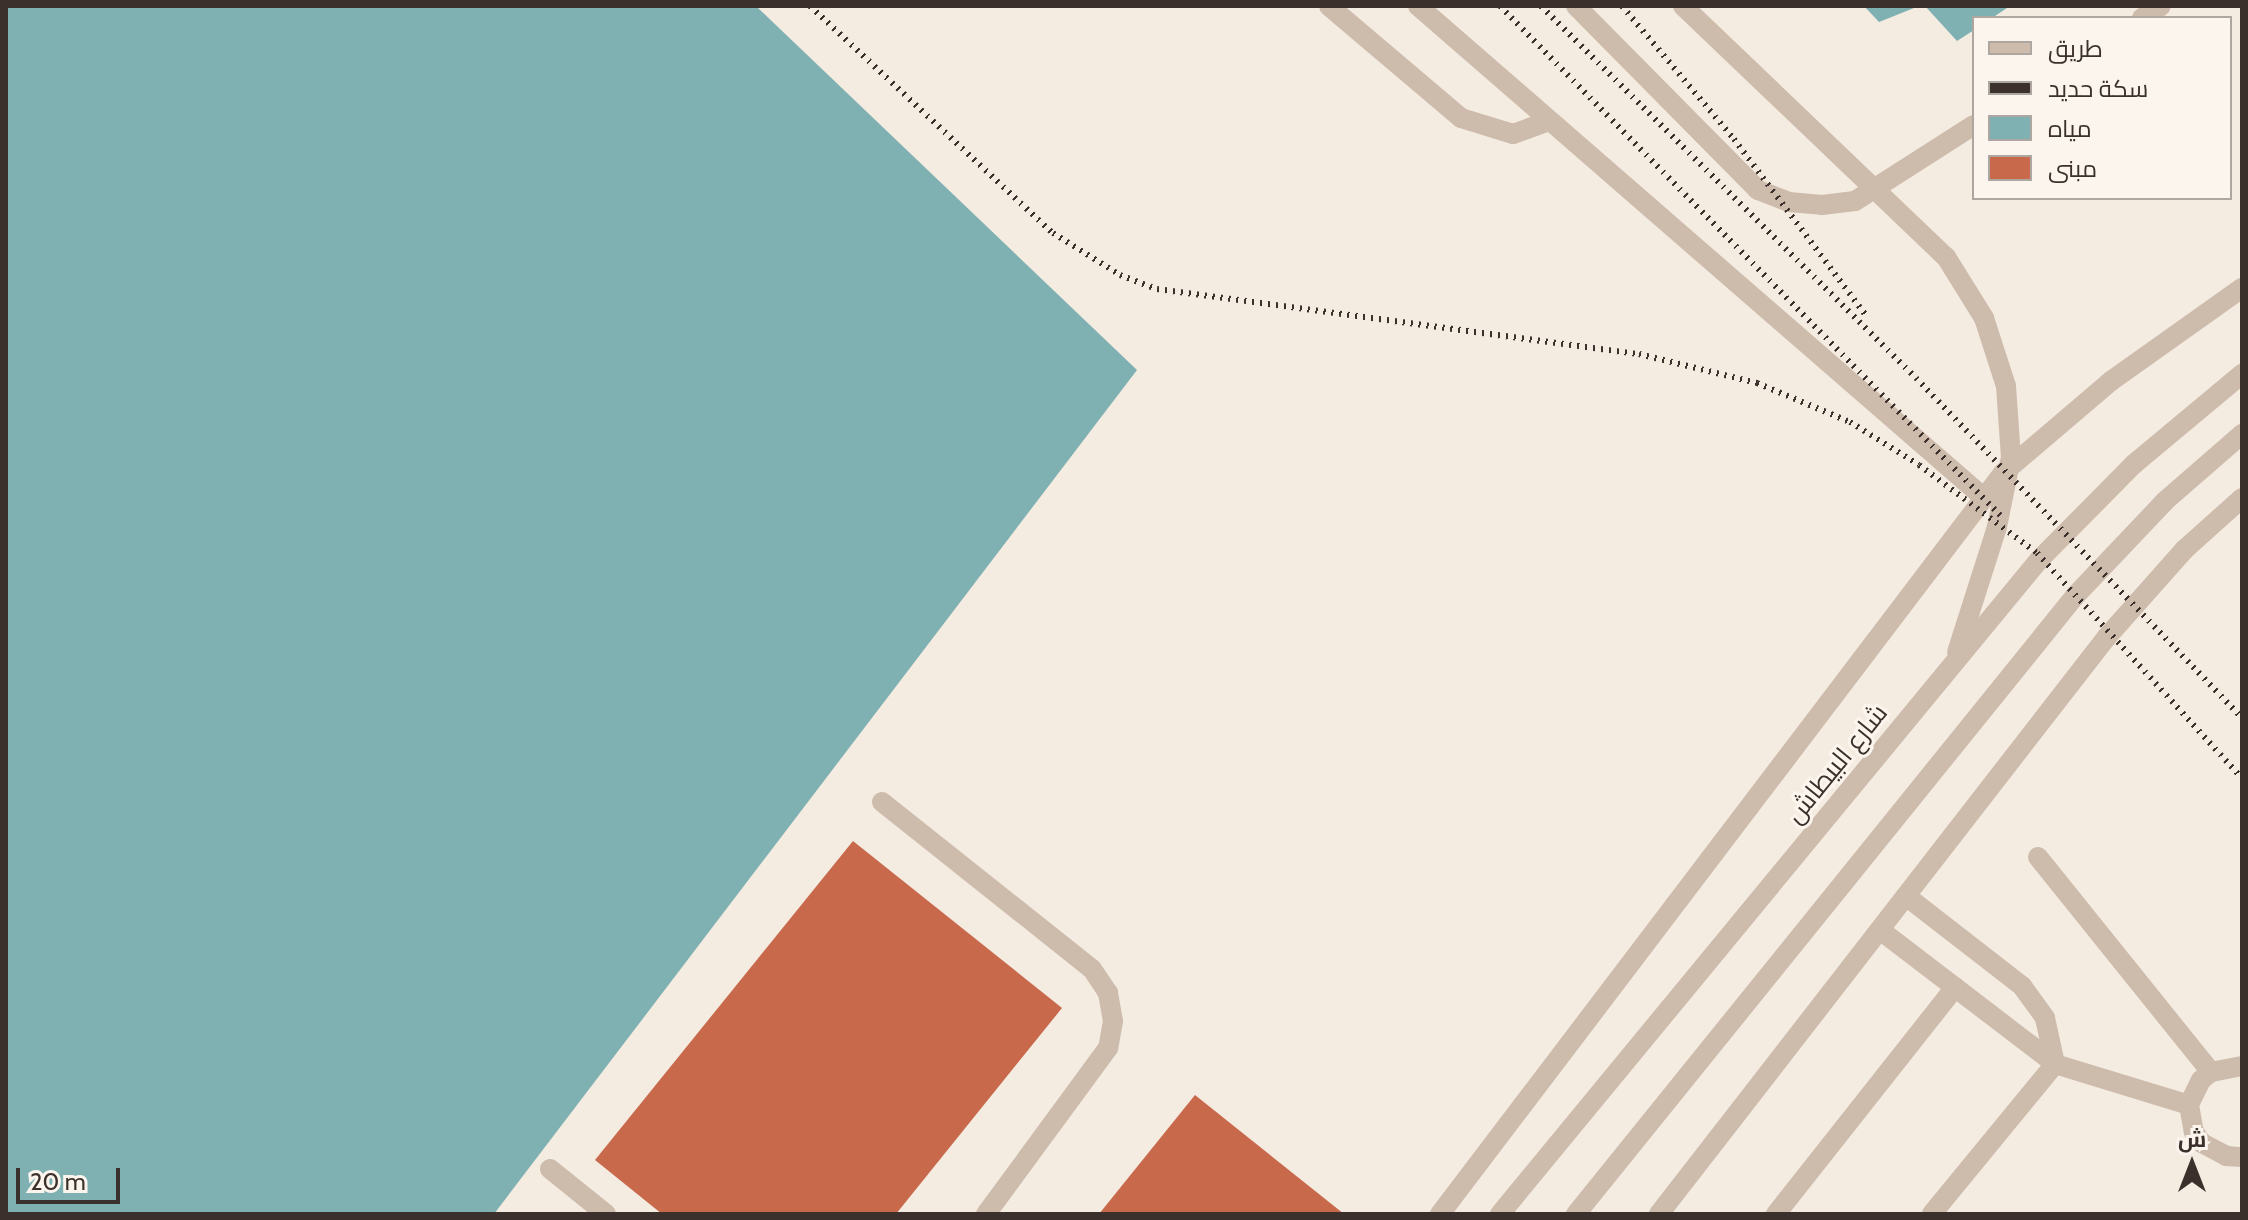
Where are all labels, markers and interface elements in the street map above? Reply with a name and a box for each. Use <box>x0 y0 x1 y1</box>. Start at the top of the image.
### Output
legend <box>1972 16 2232 200</box>
text: طريق <box>2048 34 2103 63</box>
text: سكة حديد <box>2048 74 2148 103</box>
text: مياه <box>2048 114 2092 143</box>
text: مبنى <box>2048 154 2097 183</box>
street label: شارع البيطاش <box>1779 698 1895 830</box>
north arrow <box>2152 1124 2232 1204</box>
text: ش <box>2178 1126 2206 1153</box>
scale bar <box>20 1152 124 1202</box>
text: 20 m <box>30 1167 86 1196</box>

